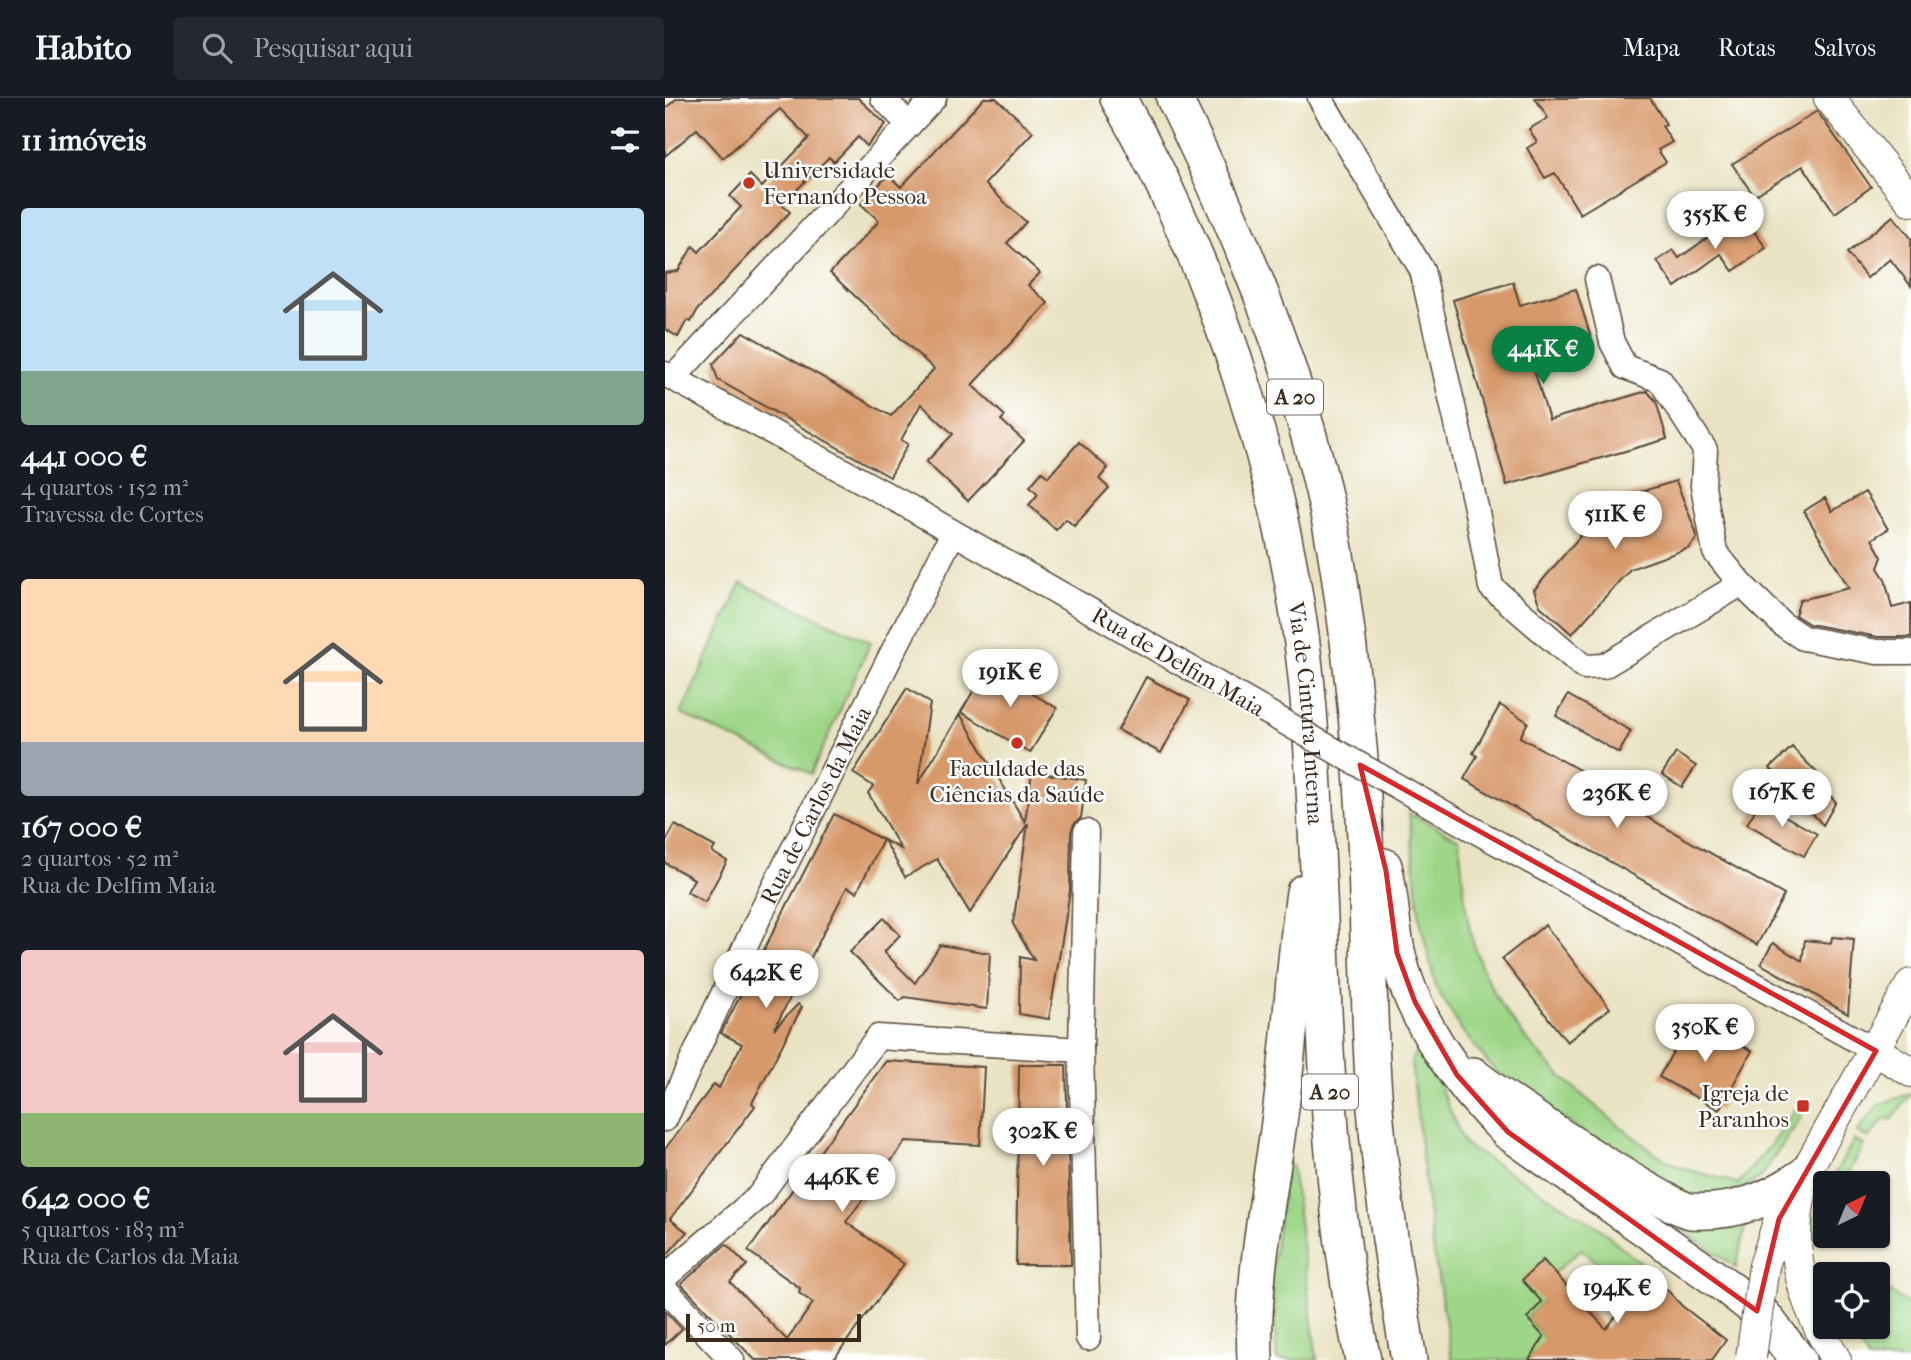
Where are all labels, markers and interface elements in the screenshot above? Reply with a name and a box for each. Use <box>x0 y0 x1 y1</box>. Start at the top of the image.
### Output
search box <box>174 17 664 80</box>
text: Habito <box>35 29 132 68</box>
icon: search <box>198 29 236 67</box>
text: Pesquisar aqui <box>254 33 413 64</box>
text: Mapa <box>1623 34 1680 62</box>
text: Rotas <box>1718 34 1776 62</box>
text: Salvos <box>1814 34 1876 62</box>
icon: filters <box>606 121 644 159</box>
text: 11 imóveis <box>21 123 146 158</box>
place label: Universidade Fernando Pessoa <box>763 157 927 210</box>
marker: Universidade Fernando Pessoa <box>741 175 757 191</box>
pin: 355K € <box>1658 192 1772 251</box>
text: 355K € <box>1683 200 1747 227</box>
icon: home <box>270 253 396 379</box>
pin: 441K € <box>1486 327 1600 386</box>
text: 441K € <box>1508 335 1578 362</box>
road number: A 20 <box>1267 380 1323 414</box>
text: 441 000 € <box>21 439 148 474</box>
text: 4 quartos · 152 m² <box>21 474 188 501</box>
pin: 511K € <box>1558 491 1672 551</box>
text: 511K € <box>1584 500 1646 527</box>
text: Travessa de Cortes <box>21 501 204 528</box>
street label: Via de Cintura Interna <box>1282 599 1330 826</box>
street label: Rua de Delfim Maia <box>1087 602 1269 723</box>
icon: home <box>270 624 396 750</box>
pin: 191K € <box>953 650 1067 709</box>
text: 191K € <box>978 658 1042 685</box>
street label: Rua de Carlos da Maia <box>754 702 877 909</box>
marker: Faculdade das Ciências da Saúde <box>1009 735 1025 751</box>
place label: Faculdade das Ciências da Saúde <box>930 755 1104 808</box>
pin: 236K € <box>1560 770 1674 830</box>
pin: 167K € <box>1725 770 1839 829</box>
text: 167K € <box>1749 778 1815 805</box>
text: 236K € <box>1582 779 1652 806</box>
text: 167 000 € <box>21 810 142 845</box>
text: 2 quartos · 52 m² <box>21 845 178 872</box>
text: Rua de Delfim Maia <box>21 872 216 899</box>
pin: 642K € <box>709 950 823 1010</box>
text: 642K € <box>729 959 803 986</box>
icon: home <box>270 995 396 1121</box>
pin: 350K € <box>1648 1004 1762 1064</box>
text: 350K € <box>1671 1013 1739 1040</box>
road number: A 20 <box>1302 1074 1358 1110</box>
place label: Igreja de Paranhos <box>1698 1080 1789 1133</box>
marker: Igreja de Paranhos <box>1795 1098 1811 1114</box>
pin: 302K € <box>986 1108 1100 1168</box>
text: 302K € <box>1008 1117 1078 1144</box>
pin: 446K € <box>785 1154 899 1214</box>
text: 446K € <box>804 1163 880 1190</box>
north arrow <box>1813 1171 1890 1248</box>
map controls <box>1813 1171 1890 1339</box>
text: 642 000 € <box>21 1181 151 1216</box>
text: 5 quartos · 183 m² <box>21 1216 184 1243</box>
text: Rua de Carlos da Maia <box>21 1243 239 1270</box>
button: locate <box>1813 1262 1890 1339</box>
pin: 194K € <box>1560 1266 1674 1325</box>
text: 194K € <box>1583 1274 1651 1301</box>
scale bar <box>686 1311 861 1343</box>
text: 50 m <box>697 1315 736 1337</box>

